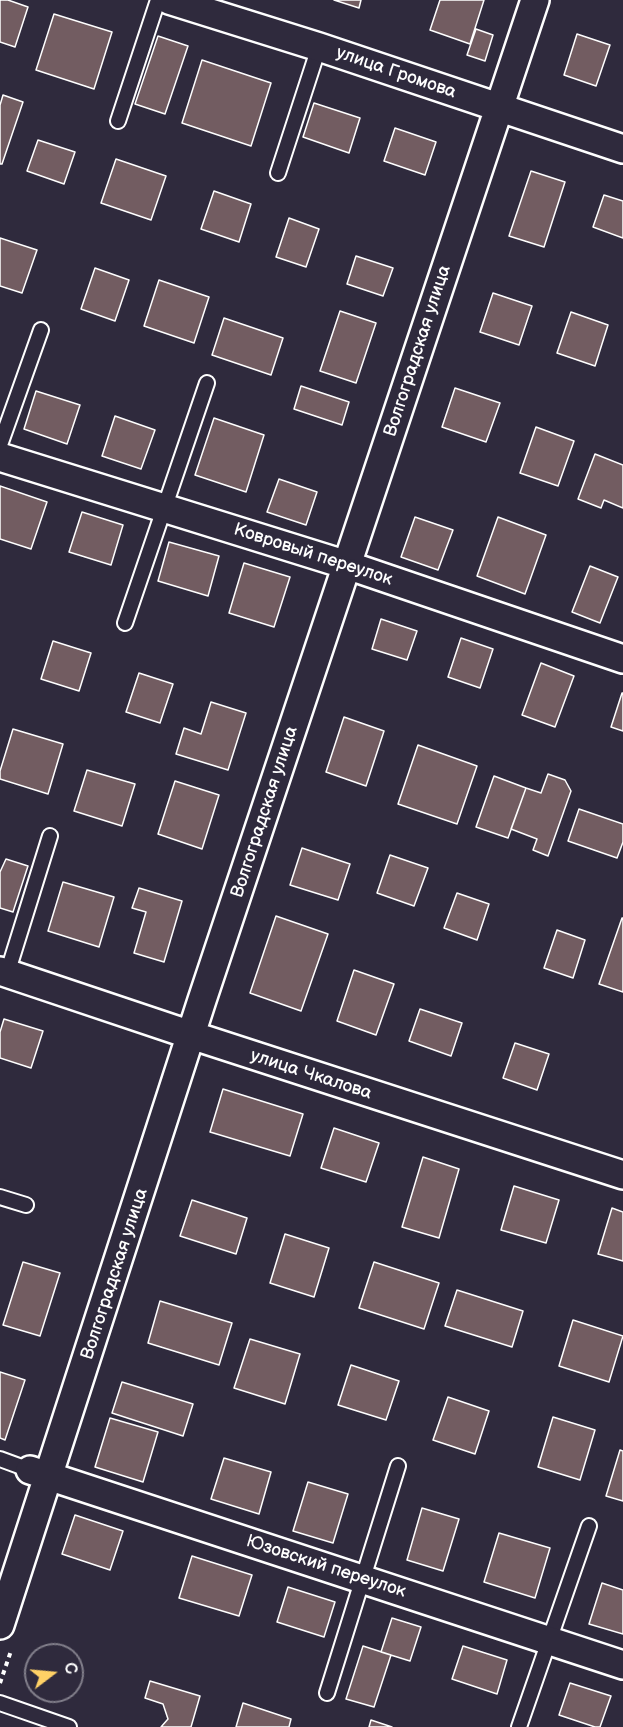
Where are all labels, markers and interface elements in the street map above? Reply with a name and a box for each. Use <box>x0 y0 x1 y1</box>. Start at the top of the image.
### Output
street label: улица Громова <box>333 42 459 104</box>
street label: Волгоградская улица <box>380 263 456 439</box>
street label: Ковровый переулок <box>231 519 395 591</box>
street label: Волгоградская улица <box>227 724 303 900</box>
street label: улица Чкалова <box>248 1045 374 1105</box>
street label: Волгоградская улица <box>77 1186 153 1362</box>
street label: Юзовский переулок <box>243 1531 409 1603</box>
north arrow <box>24 1643 84 1703</box>
text: С <box>59 1660 81 1676</box>

